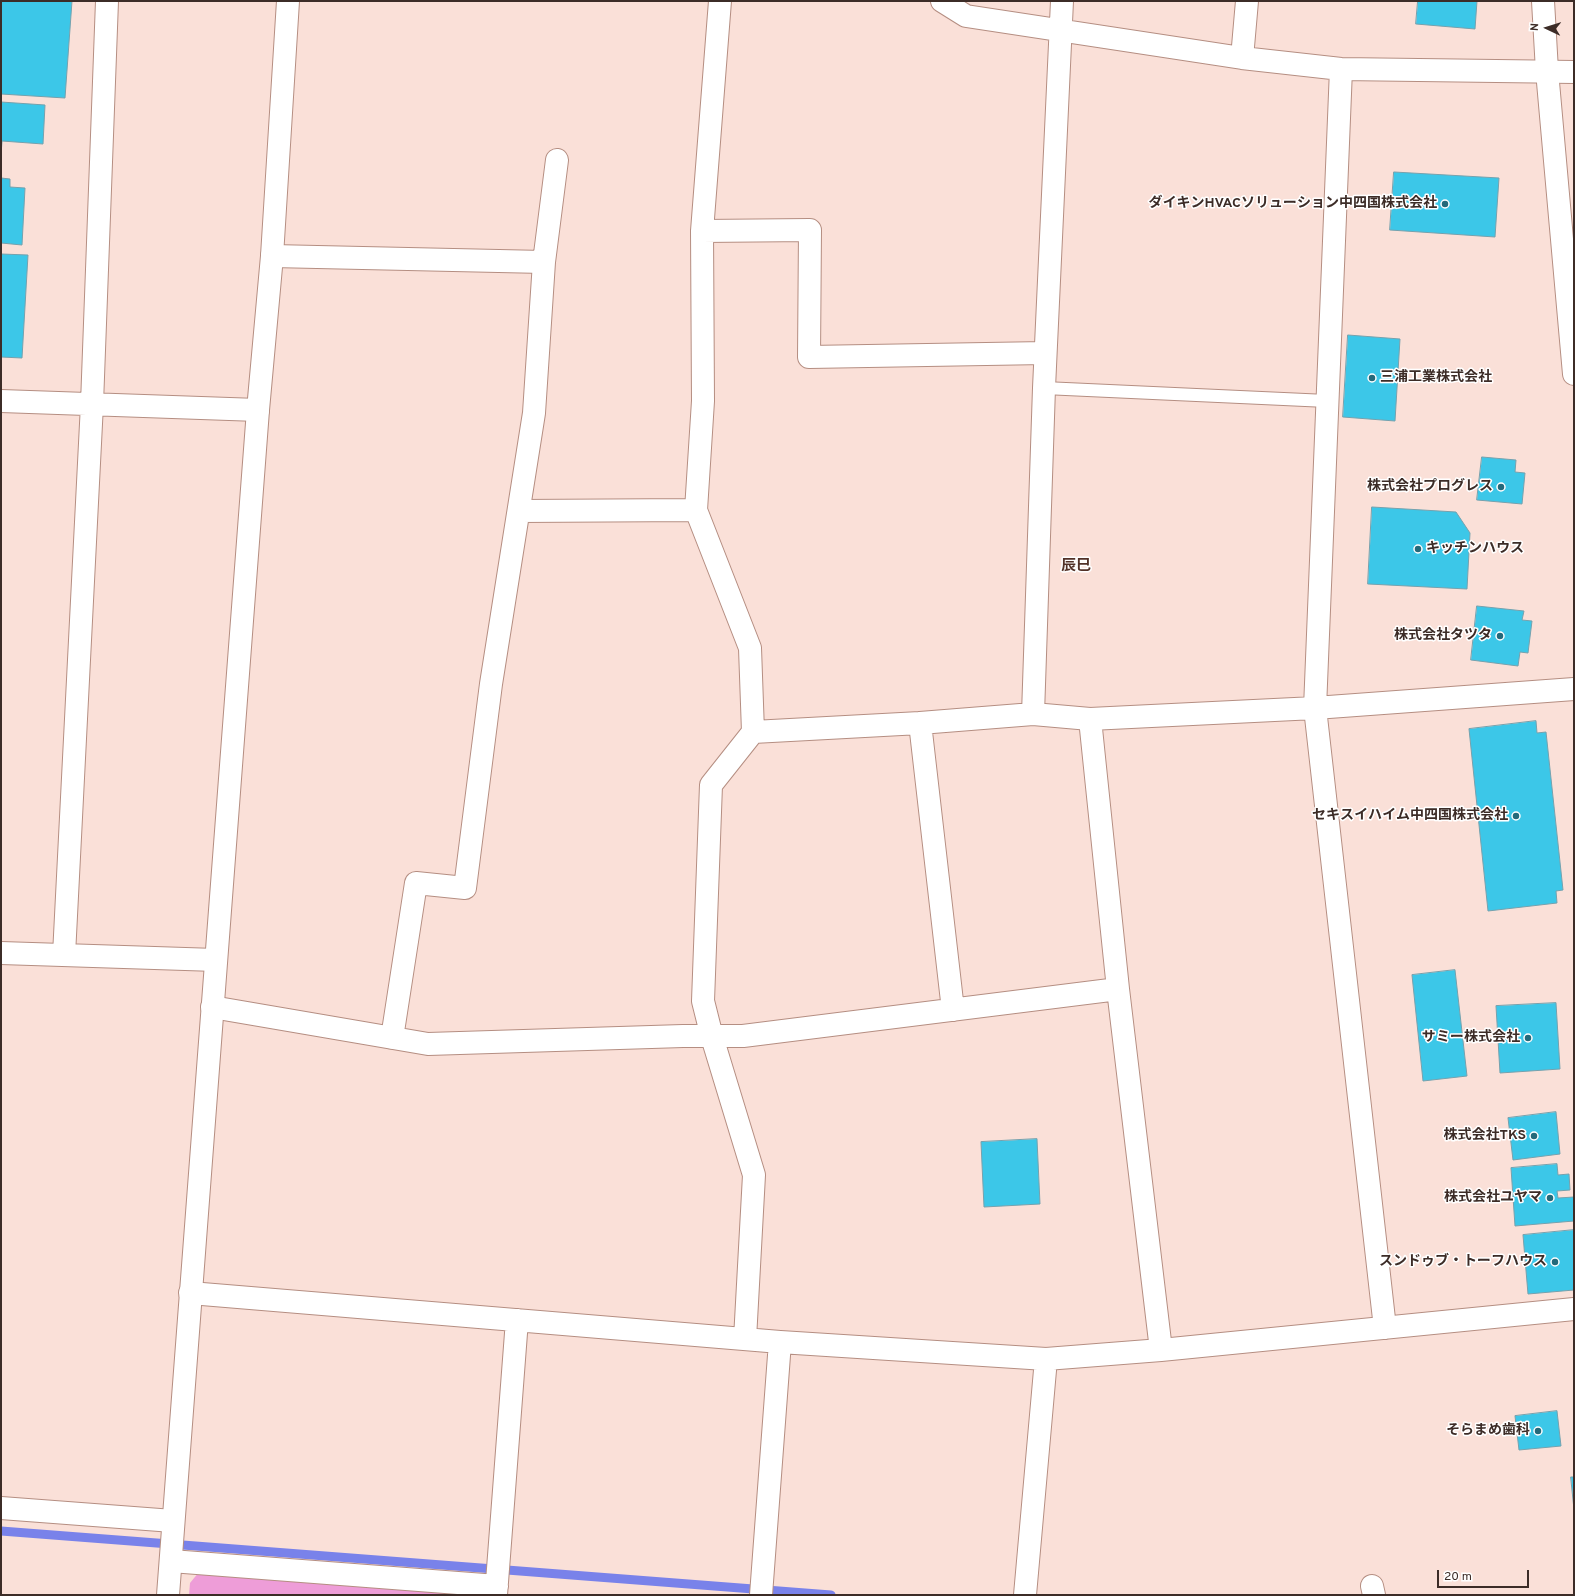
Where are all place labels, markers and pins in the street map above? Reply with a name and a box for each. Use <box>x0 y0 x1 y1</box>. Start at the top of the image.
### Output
place label: ダイキンHVACソリューション中四国株式会社 <box>1149 196 1437 212</box>
marker: ダイキンHVACソリューション中四国株式会社 <box>1440 199 1450 209</box>
place label: 三浦工業株式会社 <box>1380 370 1492 386</box>
marker: 三浦工業株式会社 <box>1367 373 1377 383</box>
place label: 株式会社プログレス <box>1367 479 1493 495</box>
marker: 株式会社プログレス <box>1496 482 1506 492</box>
place label: キッチンハウス <box>1426 541 1524 557</box>
marker: キッチンハウス <box>1413 544 1423 554</box>
place label: 株式会社タツタ <box>1394 628 1492 644</box>
marker: 株式会社タツタ <box>1495 631 1505 641</box>
place label: セキスイハイム中四国株式会社 <box>1312 808 1508 824</box>
marker: セキスイハイム中四国株式会社 <box>1511 811 1521 821</box>
place label: サミー株式会社 <box>1422 1030 1520 1046</box>
marker: サミー株式会社 <box>1523 1033 1533 1043</box>
place label: 株式会社TKS <box>1444 1128 1526 1144</box>
marker: 株式会社TKS <box>1529 1131 1539 1141</box>
place label: 株式会社ユヤマ <box>1444 1190 1542 1206</box>
marker: 株式会社ユヤマ <box>1545 1193 1555 1203</box>
place label: スンドゥブ・トーフハウス <box>1379 1254 1547 1270</box>
marker: スンドゥブ・トーフハウス <box>1550 1257 1560 1267</box>
place label: そらまめ歯科 <box>1446 1423 1530 1439</box>
marker: そらまめ歯科 <box>1533 1426 1543 1436</box>

